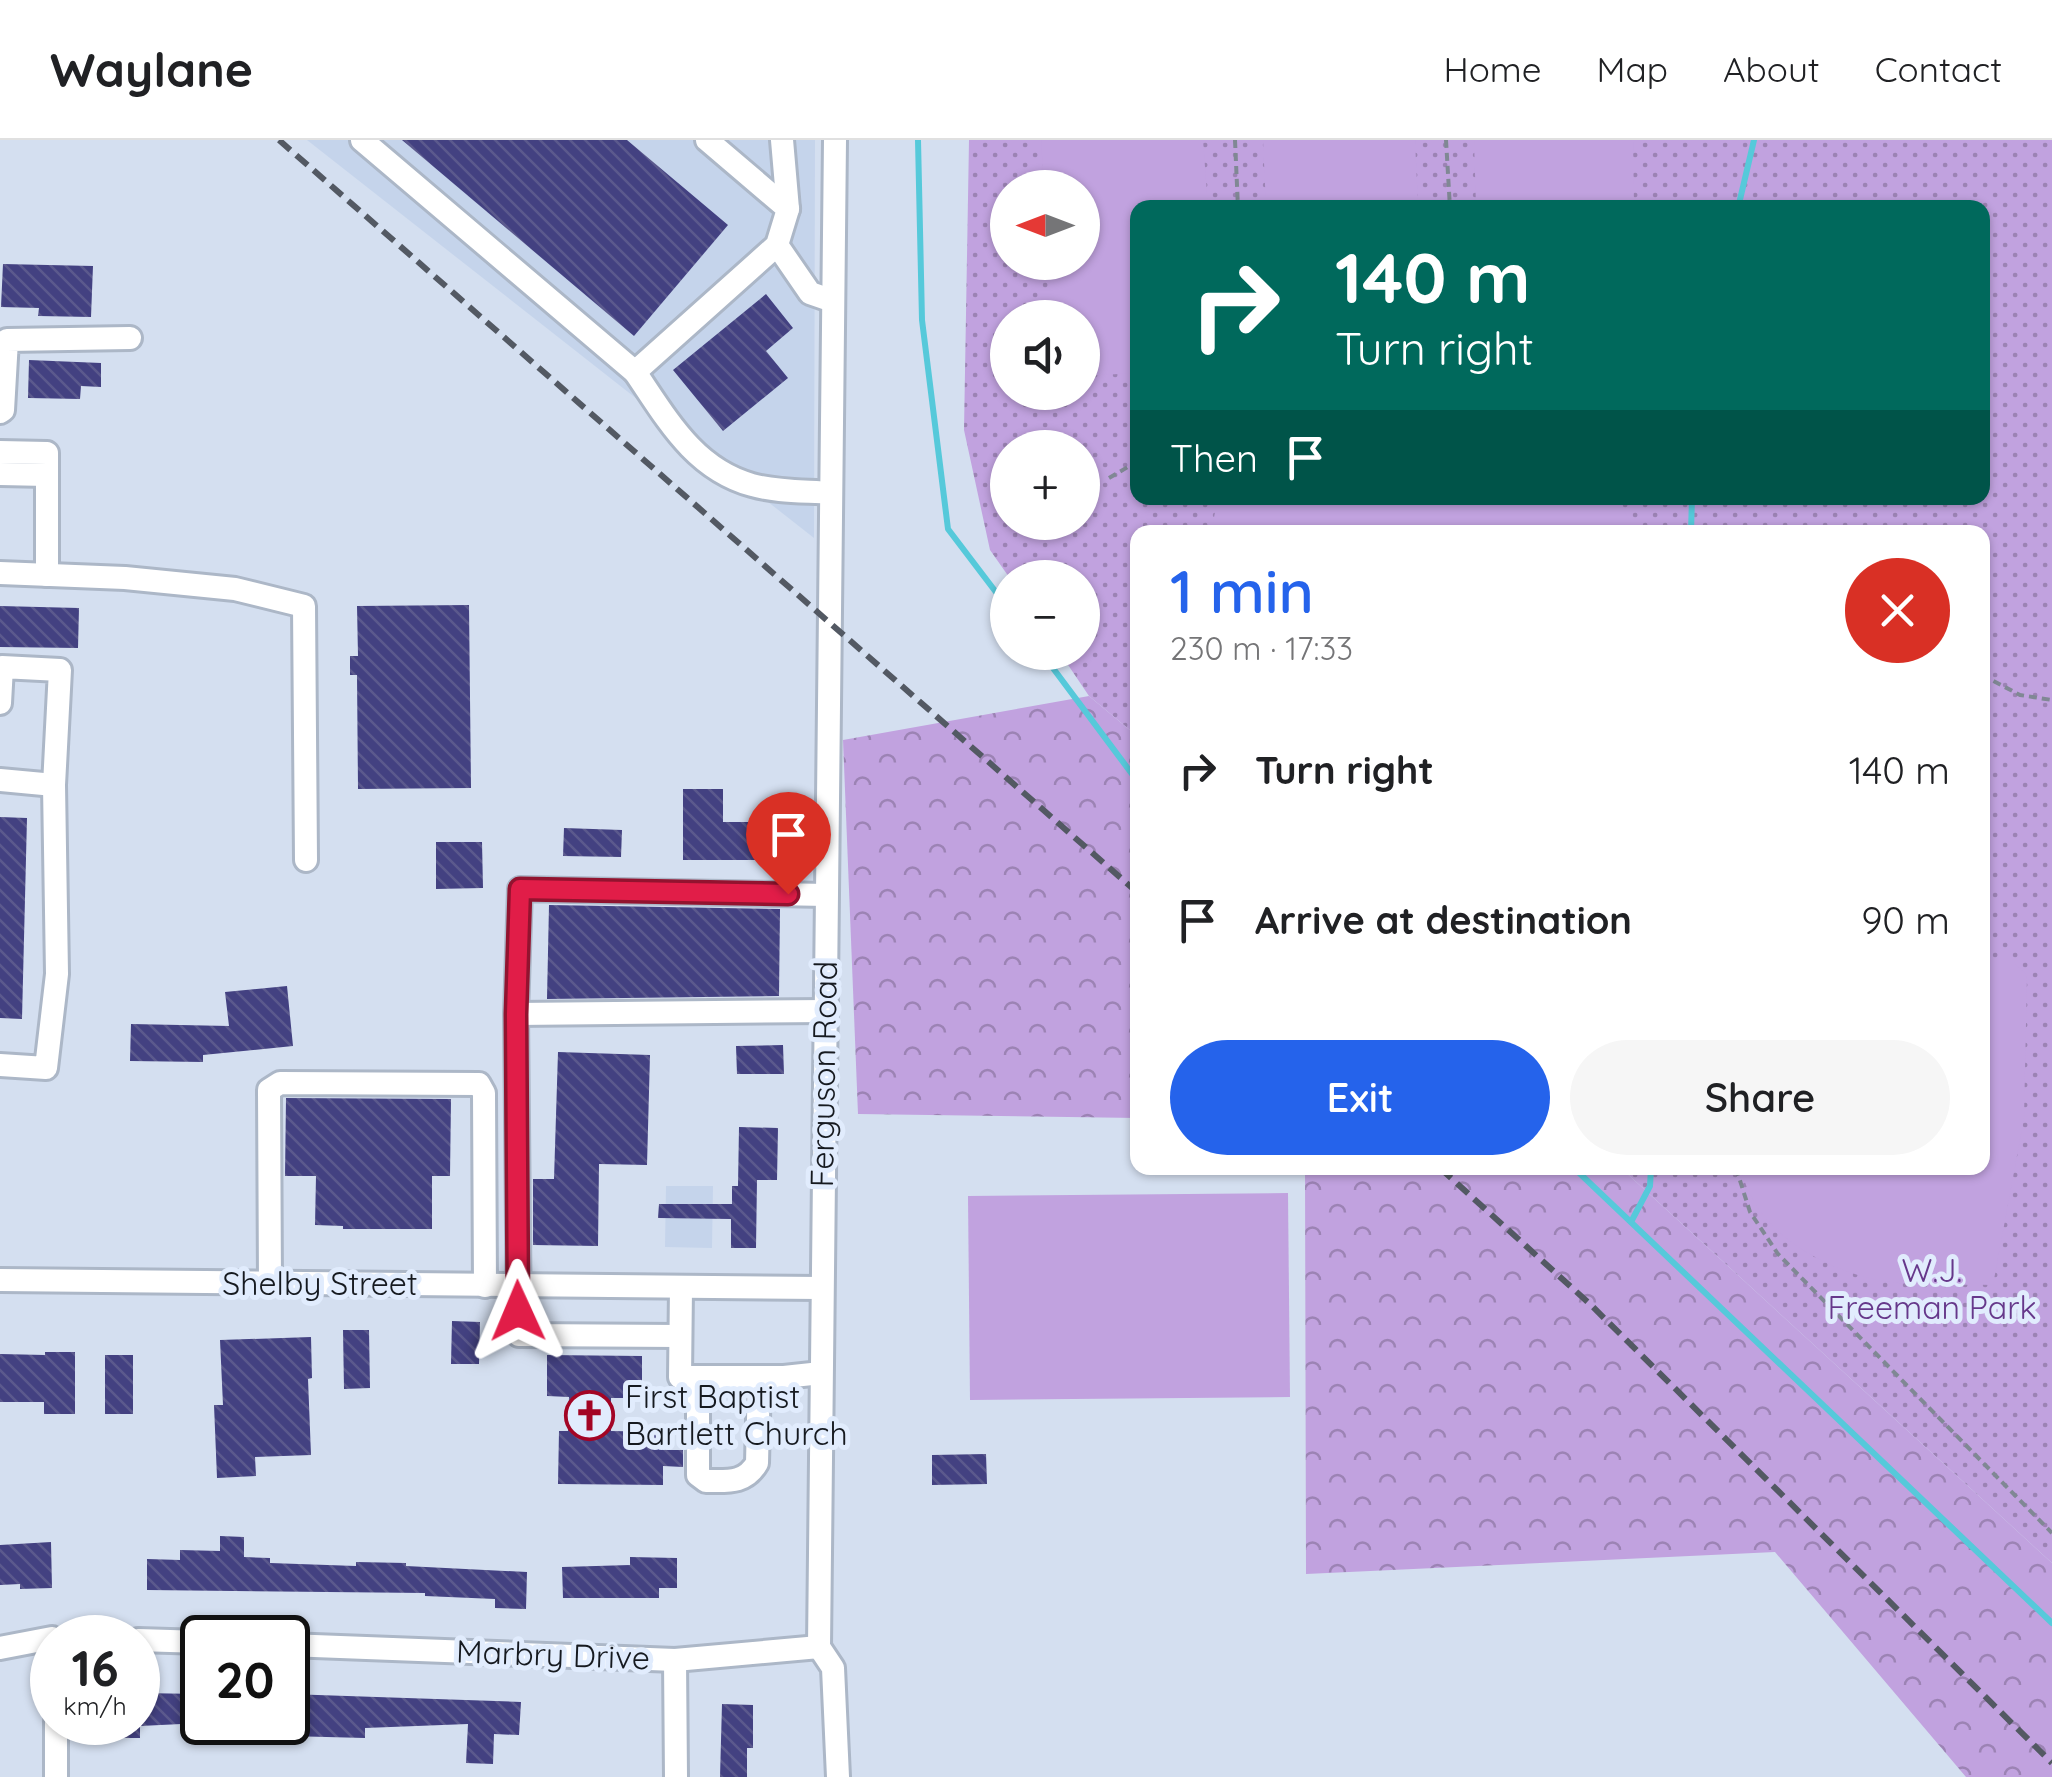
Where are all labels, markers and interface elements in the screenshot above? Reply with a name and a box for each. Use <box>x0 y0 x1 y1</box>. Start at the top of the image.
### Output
text: Waylane <box>50 39 253 99</box>
text: Home <box>1444 47 1542 91</box>
text: Map <box>1597 47 1668 91</box>
text: About <box>1723 47 1820 91</box>
text: Contact <box>1875 47 2002 91</box>
north arrow <box>990 170 1100 280</box>
map controls <box>990 170 1100 670</box>
text: 140 m <box>1335 233 1531 321</box>
icon: right <box>1170 240 1300 370</box>
button: sound <box>990 300 1100 410</box>
text: Turn right <box>1335 320 1534 376</box>
button: + <box>990 430 1100 540</box>
icon: arrive <box>1278 430 1333 485</box>
text: Then <box>1170 434 1258 482</box>
text: 1 min <box>1170 553 1314 628</box>
button: close <box>1845 558 1950 663</box>
button: − <box>990 560 1100 670</box>
text: 230 m · 17:33 <box>1170 628 1353 668</box>
icon: right <box>1170 743 1225 798</box>
text: Turn right <box>1255 746 1434 794</box>
text: 140 m <box>1849 746 1950 794</box>
pin <box>746 792 831 895</box>
icon: arrive <box>761 807 816 862</box>
icon: arrive <box>1170 893 1225 948</box>
text: Arrive at destination <box>1255 896 1632 944</box>
text: 90 m <box>1861 896 1950 944</box>
street label: Ferguson Road <box>801 960 845 1188</box>
button: Exit <box>1170 1040 1550 1155</box>
button: Share <box>1570 1040 1950 1155</box>
park label: W.J. Freeman Park <box>1827 1250 2037 1327</box>
position arrow <box>466 1259 570 1363</box>
street label: Shelby Street <box>222 1263 418 1303</box>
place label: First Baptist Bartlett Church <box>625 1376 848 1453</box>
church icon: First Baptist Bartlett Church <box>564 1389 616 1441</box>
speed limit sign: 20 <box>180 1615 310 1745</box>
street label: Marbry Drive <box>455 1631 651 1677</box>
text: 16 <box>71 1636 119 1699</box>
text: km/h <box>63 1690 127 1721</box>

